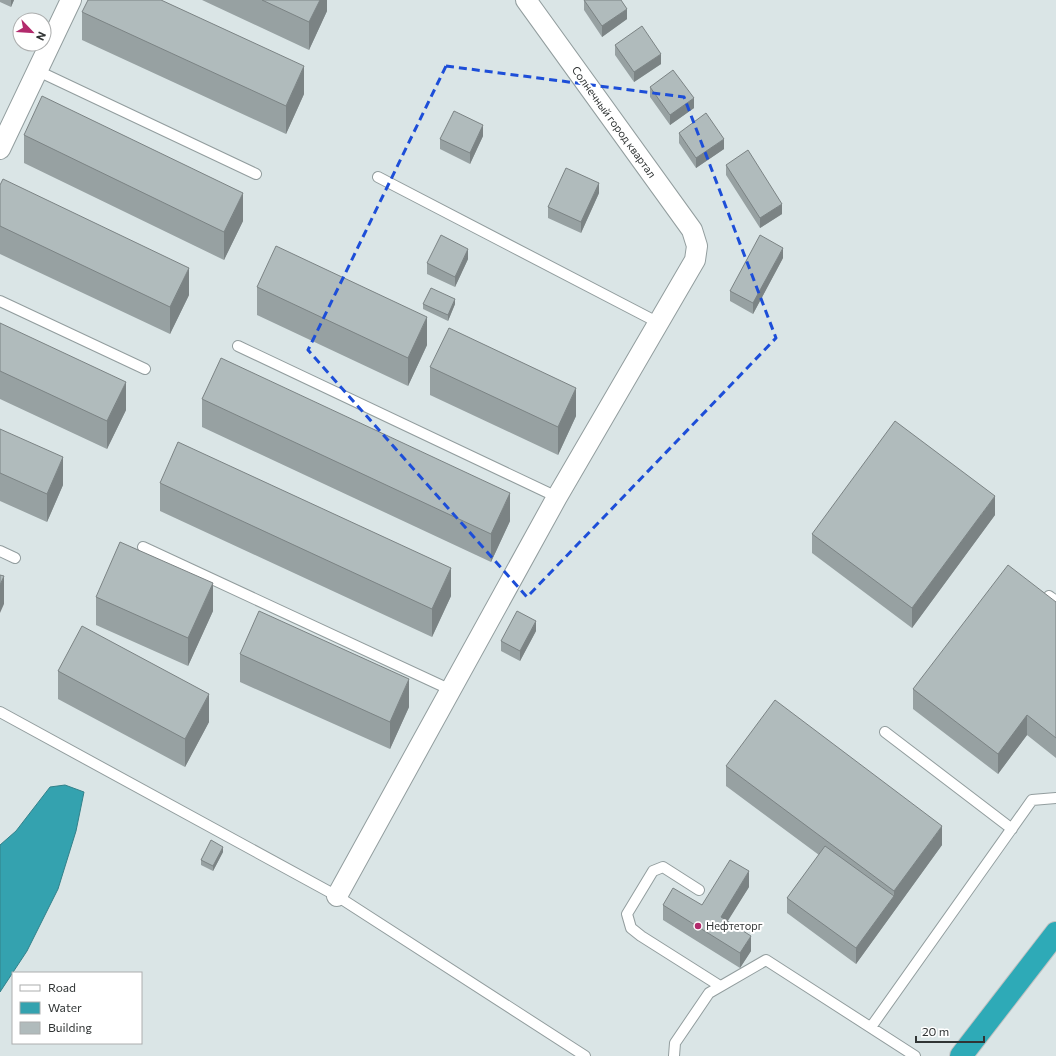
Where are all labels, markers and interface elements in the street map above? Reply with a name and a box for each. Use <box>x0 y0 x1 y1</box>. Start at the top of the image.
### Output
north arrow <box>12 12 52 52</box>
text: N <box>34 30 49 43</box>
street label: Солнечный город квартал <box>570 63 659 180</box>
place label: Нефтеторг <box>706 919 763 932</box>
marker: Нефтеторг <box>693 921 703 931</box>
legend <box>12 972 142 1044</box>
text: Road <box>48 980 76 994</box>
text: Water <box>48 1000 82 1014</box>
scale bar <box>916 1018 984 1044</box>
text: Building <box>48 1020 92 1034</box>
text: 20 m <box>922 1024 949 1038</box>

